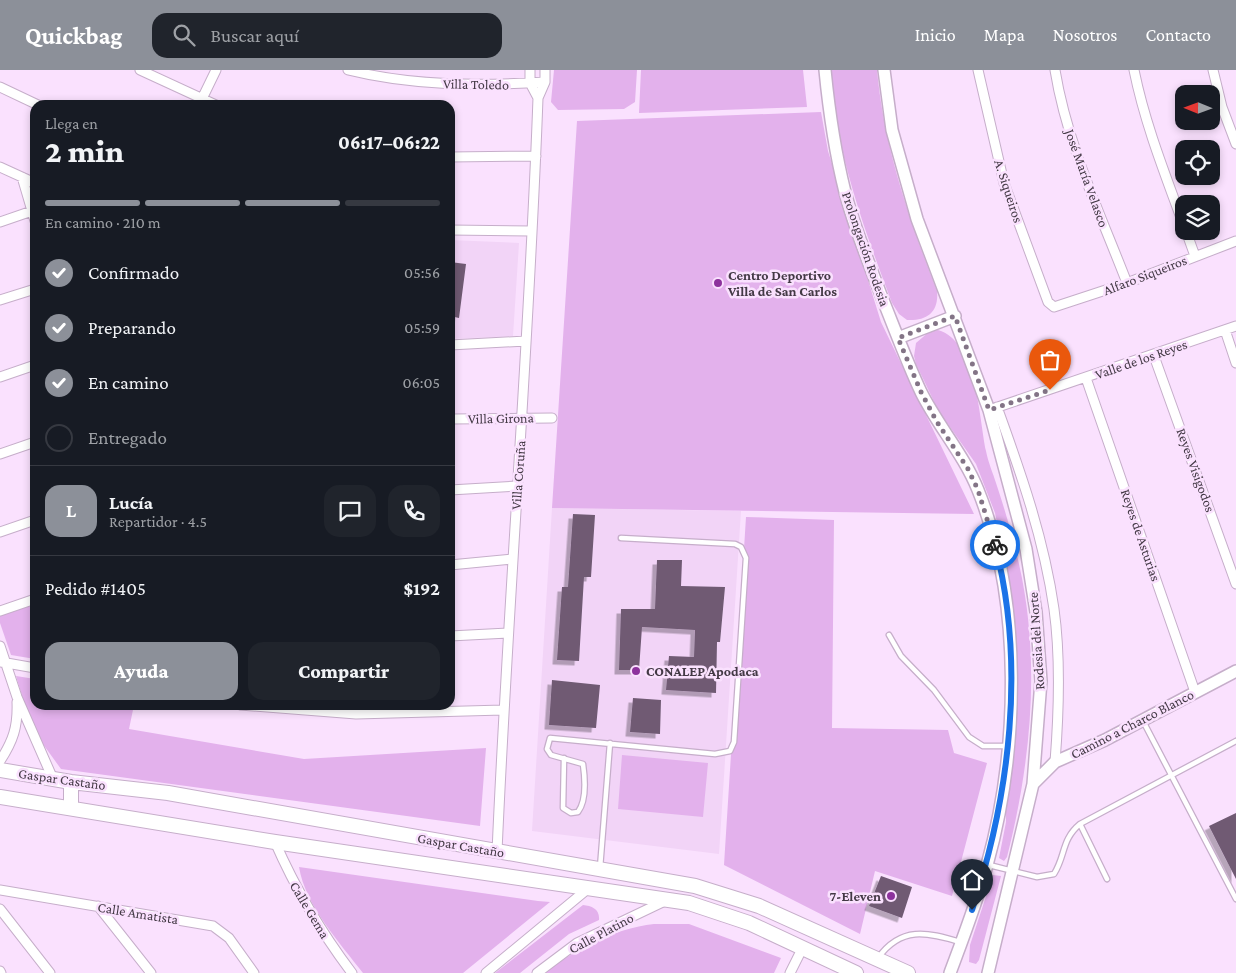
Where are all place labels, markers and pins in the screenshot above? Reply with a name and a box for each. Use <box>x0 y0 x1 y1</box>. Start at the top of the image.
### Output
place label: Centro Deportivo Villa de San Carlos <box>727 267 837 299</box>
marker: Centro Deportivo Villa de San Carlos <box>712 277 724 289</box>
pin <box>1029 339 1071 390</box>
place label: CONALEP Apodaca <box>646 663 759 679</box>
marker: CONALEP Apodaca <box>630 665 642 677</box>
pin <box>951 859 993 910</box>
place label: 7-Eleven <box>830 888 881 904</box>
marker: 7-Eleven <box>885 890 897 902</box>

